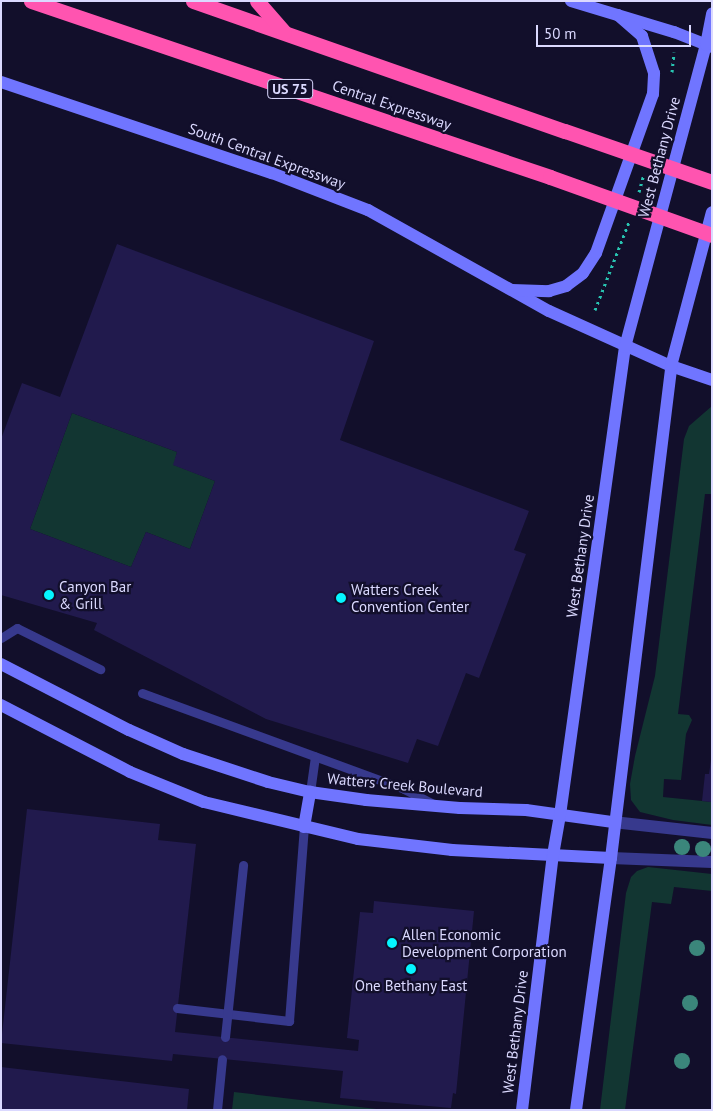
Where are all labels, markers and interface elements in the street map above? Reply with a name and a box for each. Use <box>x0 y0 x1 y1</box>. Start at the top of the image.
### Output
scale bar <box>538 15 693 47</box>
text: 50 m <box>544 24 577 43</box>
street label: Central Expressway <box>330 76 454 134</box>
road number: US 75 <box>266 78 314 100</box>
street label: West Bethany Drive <box>634 94 684 220</box>
street label: South Central Expressway <box>186 119 348 193</box>
street label: West Bethany Drive <box>562 493 598 619</box>
place label: Canyon Bar & Grill <box>59 577 131 612</box>
place label: Watters Creek Convention Center <box>351 580 469 615</box>
marker: Canyon Bar & Grill <box>43 589 55 601</box>
marker: Watters Creek Convention Center <box>335 592 347 604</box>
street label: Watters Creek Boulevard <box>326 769 484 801</box>
place label: Allen Economic Development Corporation <box>402 925 567 960</box>
marker: Allen Economic Development Corporation <box>386 937 398 949</box>
marker: One Bethany East <box>405 963 417 975</box>
street label: West Bethany Drive <box>498 969 532 1095</box>
place label: One Bethany East <box>354 977 468 995</box>

